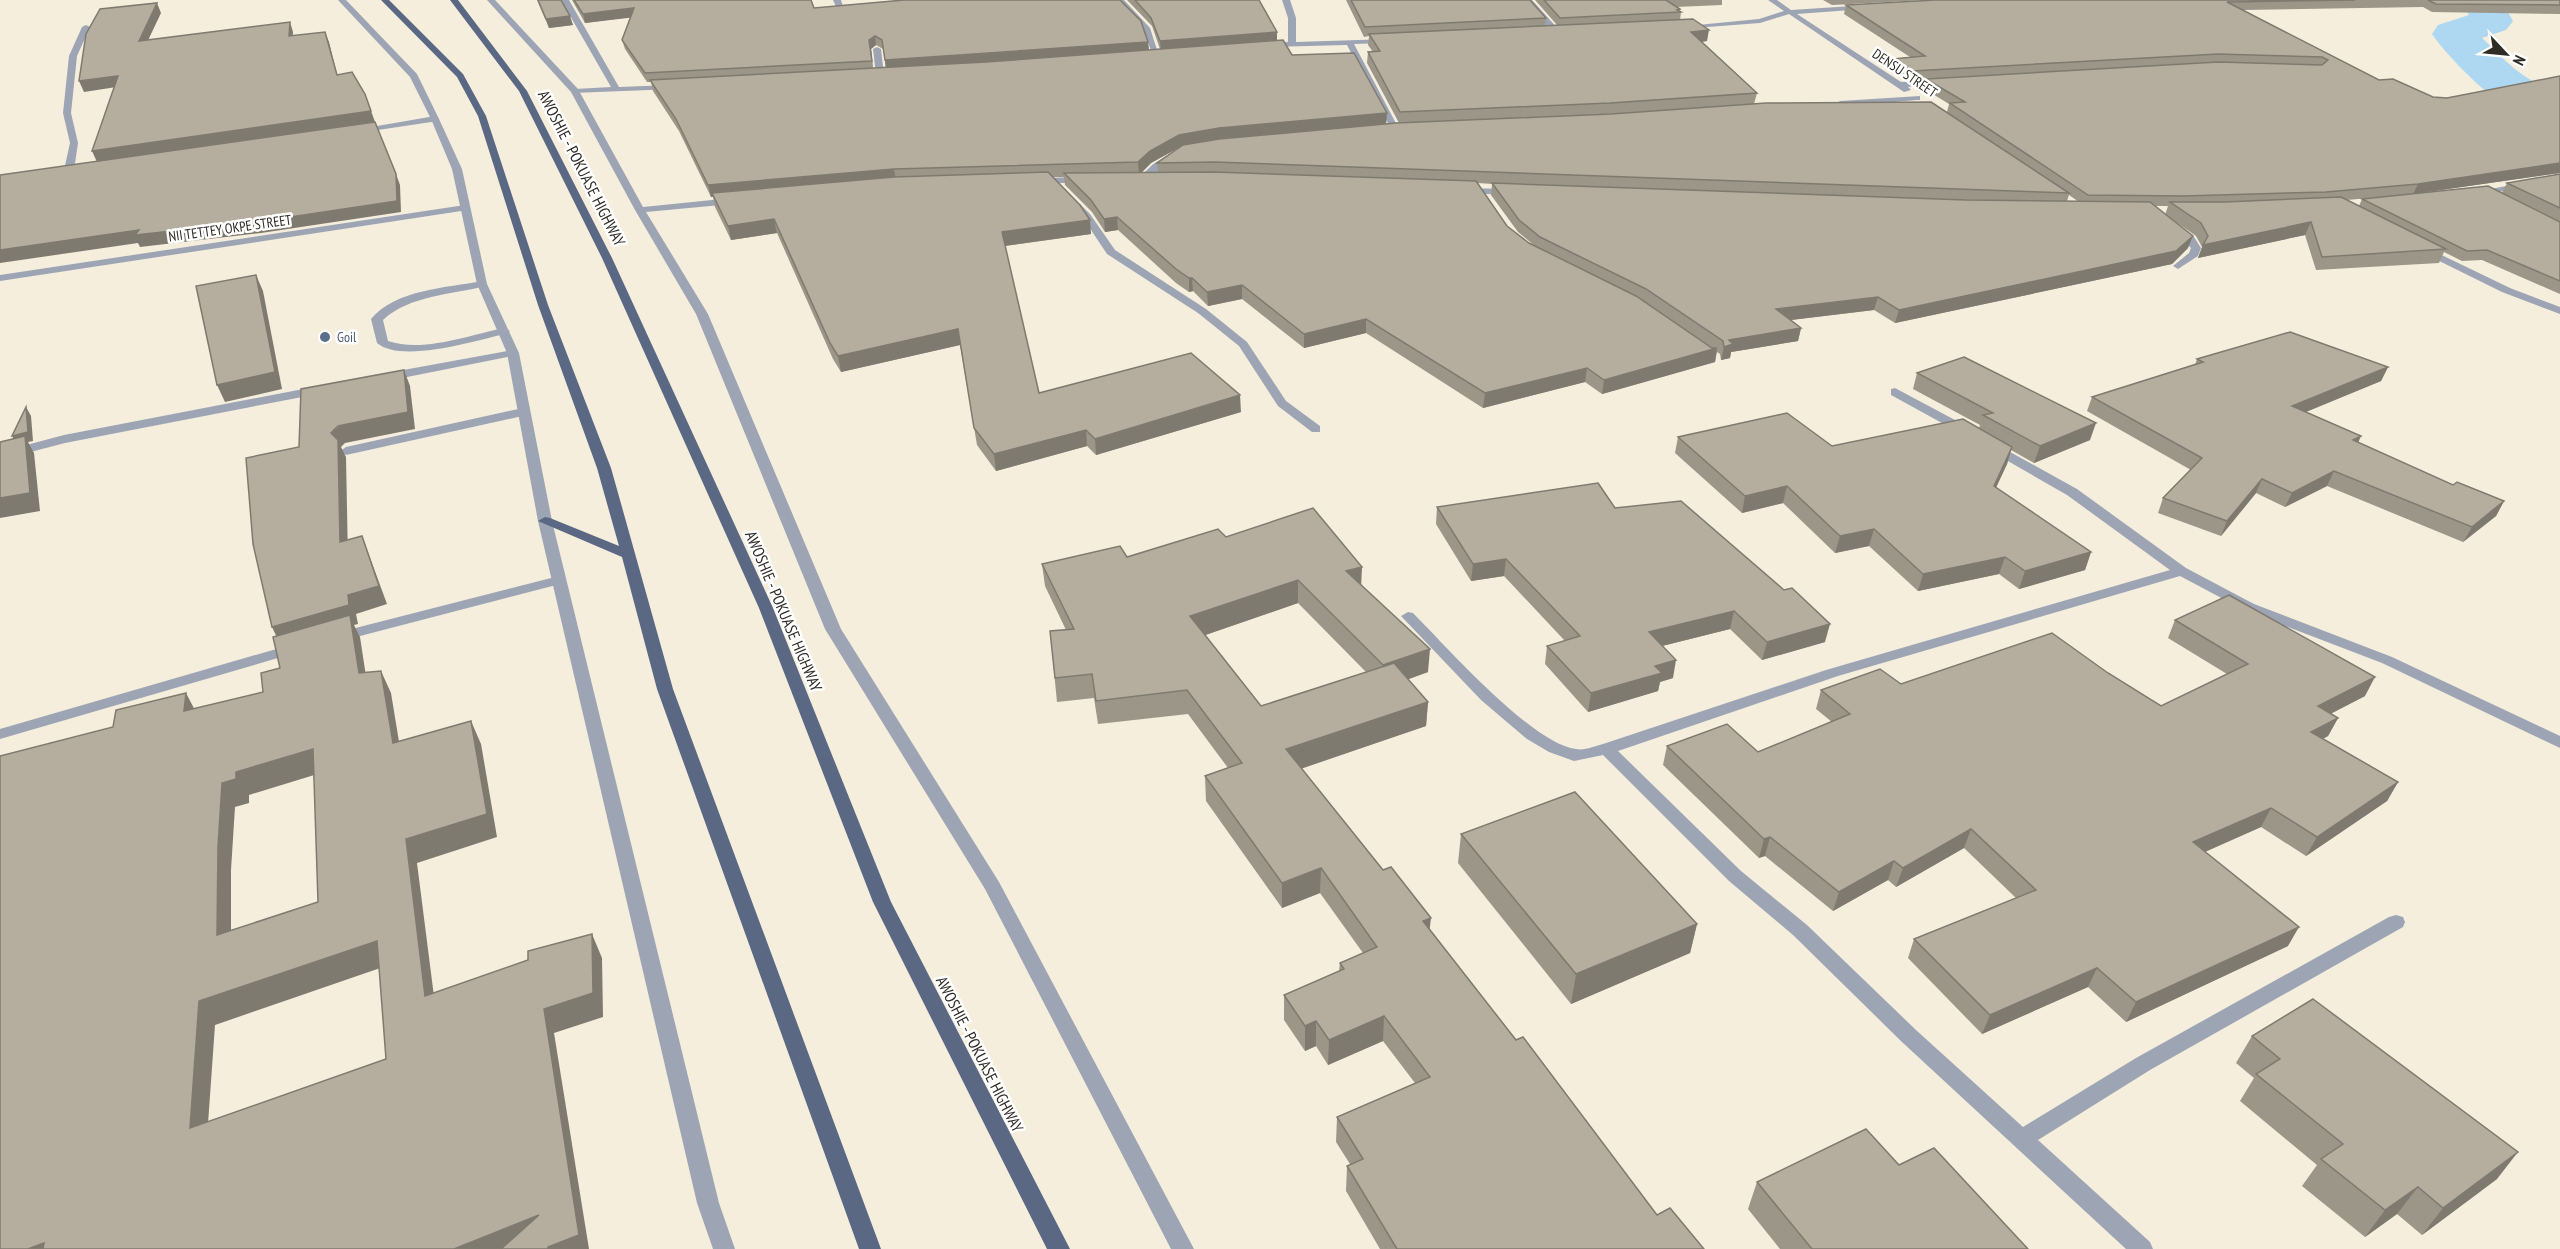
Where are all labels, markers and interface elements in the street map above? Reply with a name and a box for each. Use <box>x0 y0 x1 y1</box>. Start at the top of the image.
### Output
north arrow <box>2476 24 2536 84</box>
street label: DENSU STREET <box>1869 45 1941 102</box>
text: N <box>2509 52 2530 69</box>
street label: AWOSHIE - POKUASE HIGHWAY <box>534 87 630 250</box>
street label: NII TETTEY OKPE STREET <box>167 210 293 246</box>
place label: Goil <box>337 328 357 346</box>
marker: Goil <box>318 330 332 344</box>
street label: AWOSHIE - POKUASE HIGHWAY <box>741 528 827 695</box>
street label: AWOSHIE - POKUASE HIGHWAY <box>932 973 1028 1136</box>

